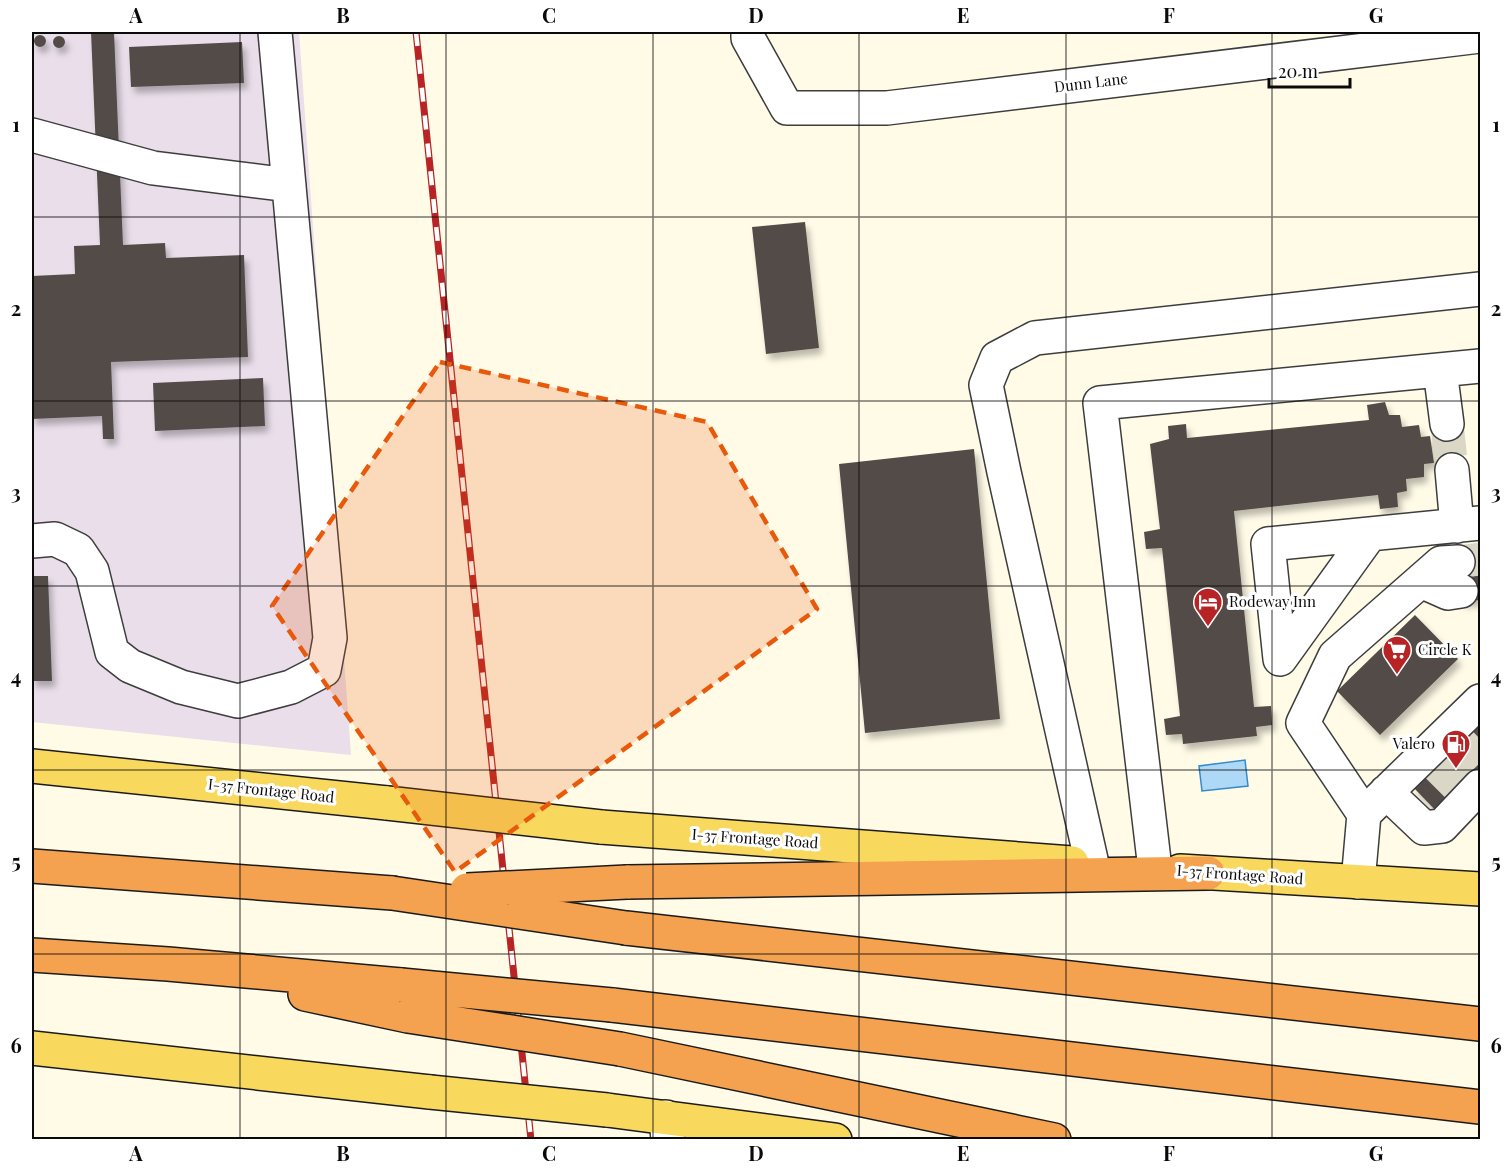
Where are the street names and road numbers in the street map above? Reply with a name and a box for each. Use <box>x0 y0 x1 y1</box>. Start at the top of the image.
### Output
street label: Dunn Lane <box>1053 68 1129 96</box>
street label: I-37 Frontage Road <box>207 773 336 807</box>
street label: I-37 Frontage Road <box>691 824 819 852</box>
street label: I-37 Frontage Road <box>1176 860 1304 888</box>

